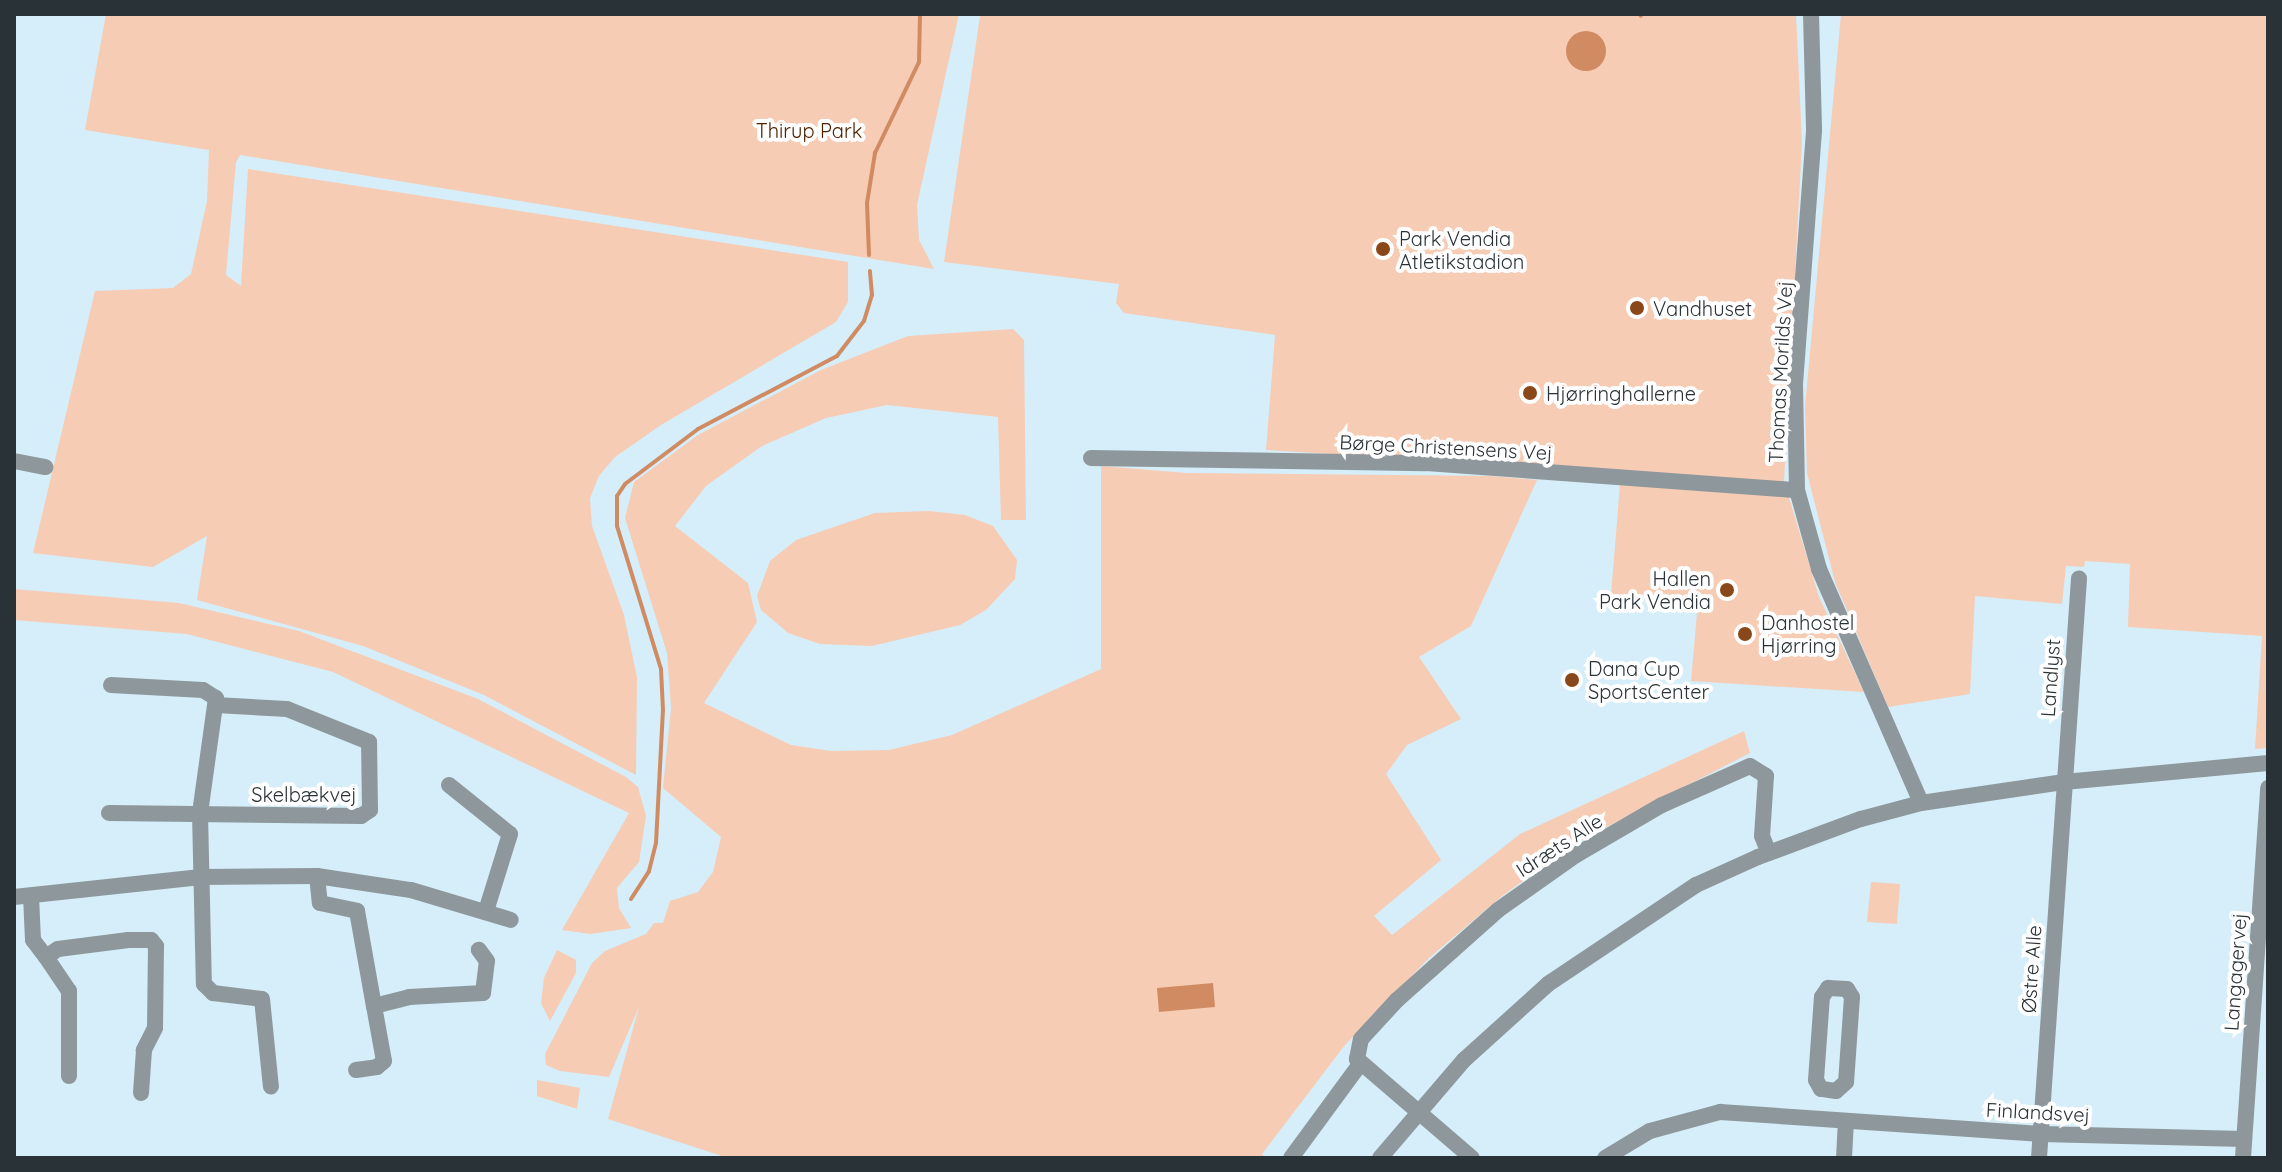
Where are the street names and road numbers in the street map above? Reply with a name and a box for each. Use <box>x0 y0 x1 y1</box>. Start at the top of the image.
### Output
street label: Thomas Morilds Vej <box>1763 280 1797 464</box>
street label: Børge Christensens Vej <box>1339 429 1553 465</box>
street label: Landlyst <box>2035 638 2065 718</box>
street label: Skelbækvej <box>251 782 357 806</box>
street label: Idræts Alle <box>1511 808 1607 882</box>
street label: Langagervej <box>2219 912 2251 1032</box>
street label: Østre Alle <box>2016 924 2046 1014</box>
street label: Finlandsvej <box>1985 1097 2091 1127</box>

